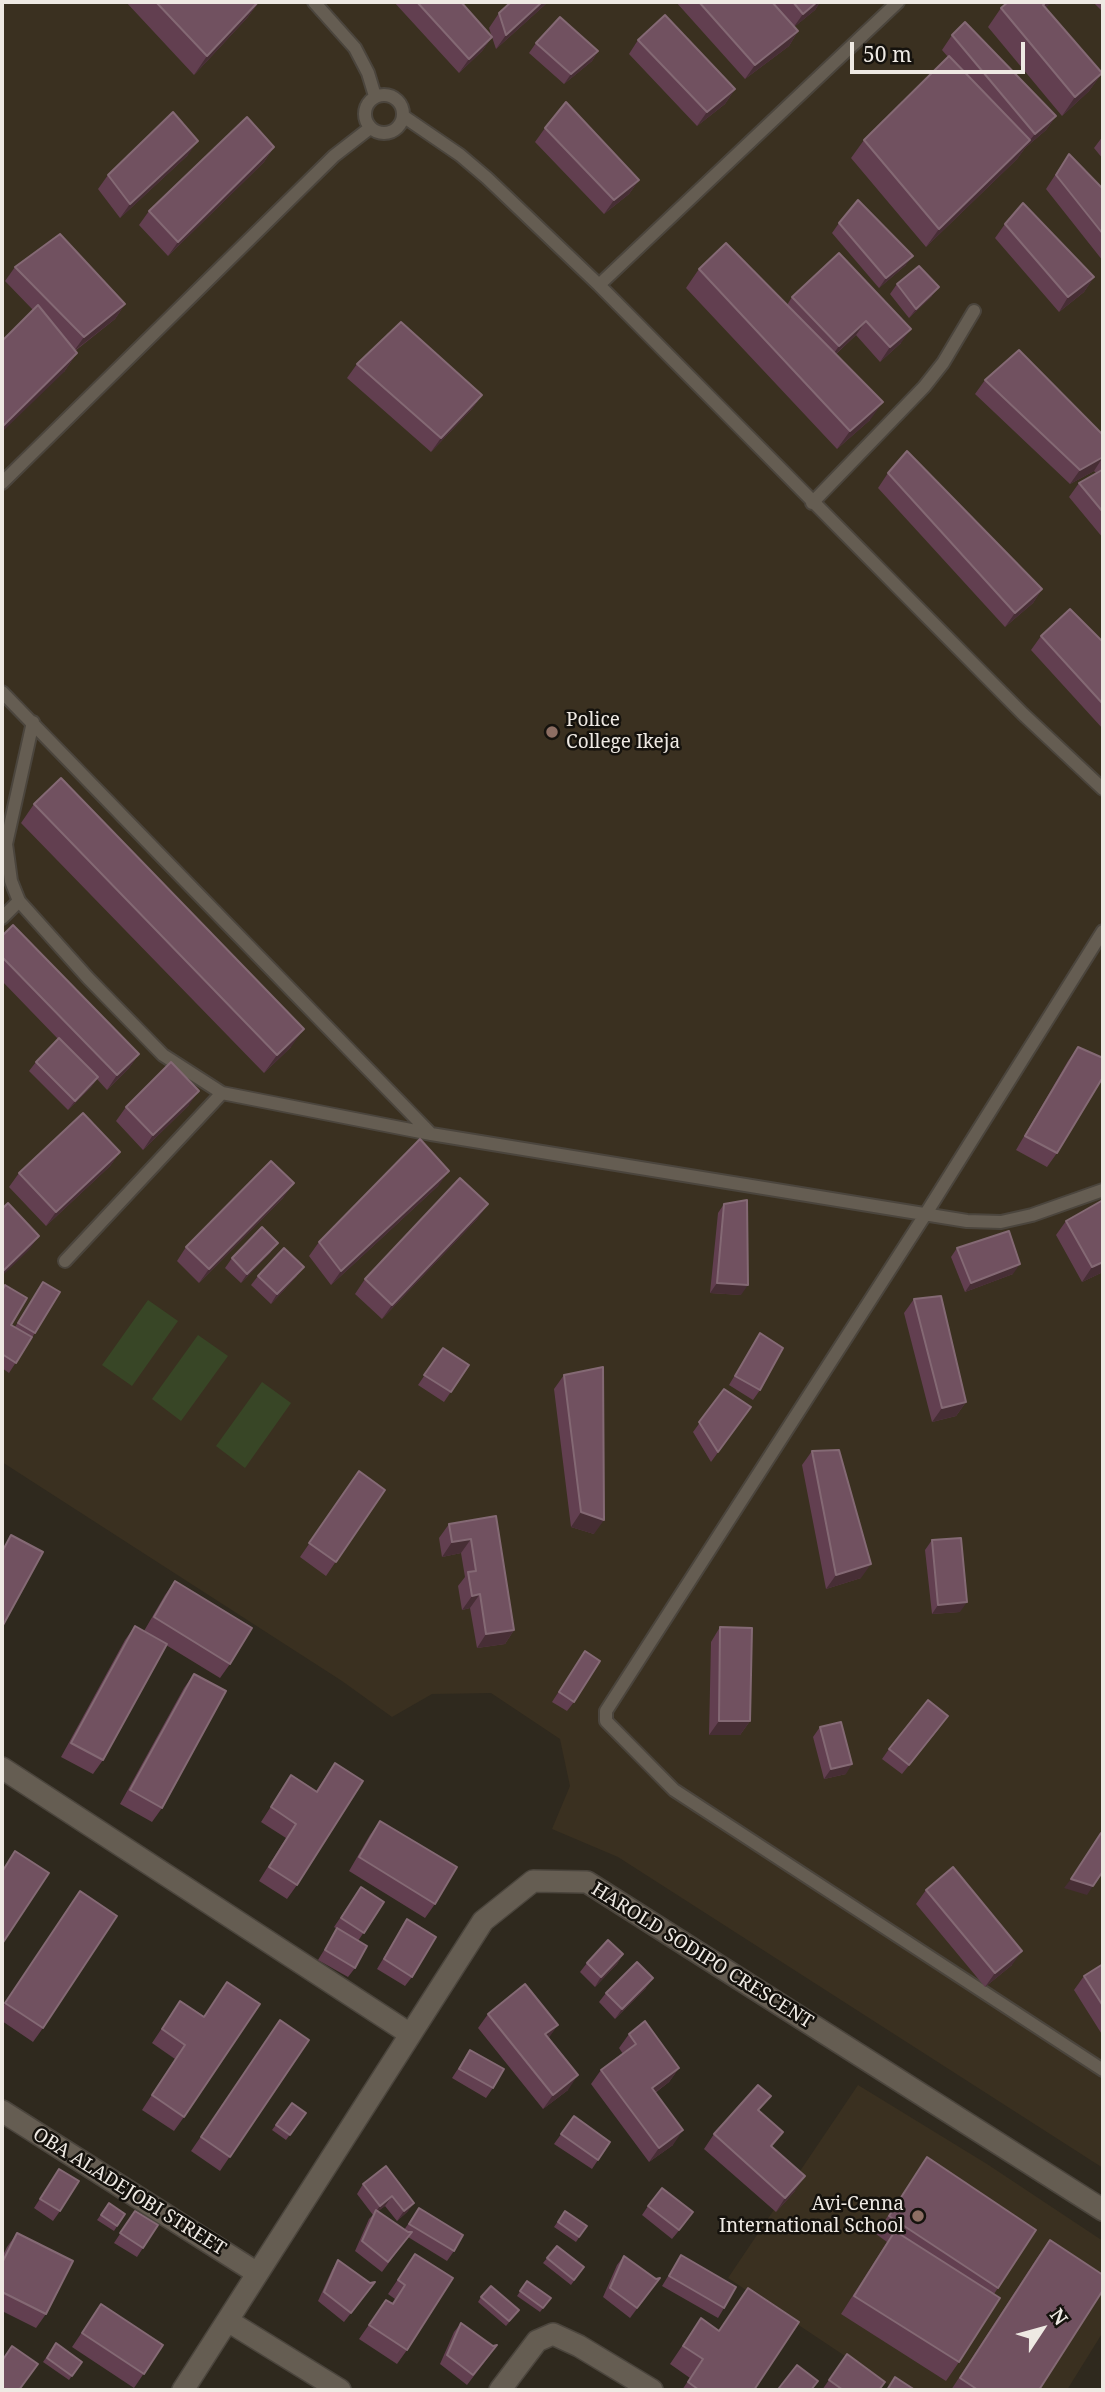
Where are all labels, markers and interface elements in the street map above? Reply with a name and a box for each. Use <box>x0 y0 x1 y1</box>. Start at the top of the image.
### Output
scale bar <box>853 28 1028 72</box>
text: 50 m <box>863 40 912 68</box>
place label: Police College Ikeja <box>566 710 680 754</box>
marker: Police College Ikeja <box>544 724 560 740</box>
street label: HAROLD SODIPO CRESCENT <box>587 1878 817 2034</box>
street label: OBA ALADEJOBI STREET <box>28 2123 230 2261</box>
place label: Avi-Cenna International School <box>719 2194 904 2238</box>
marker: Avi-Cenna International School <box>910 2208 926 2224</box>
north arrow <box>1007 2294 1077 2364</box>
text: N <box>1044 2303 1074 2330</box>

